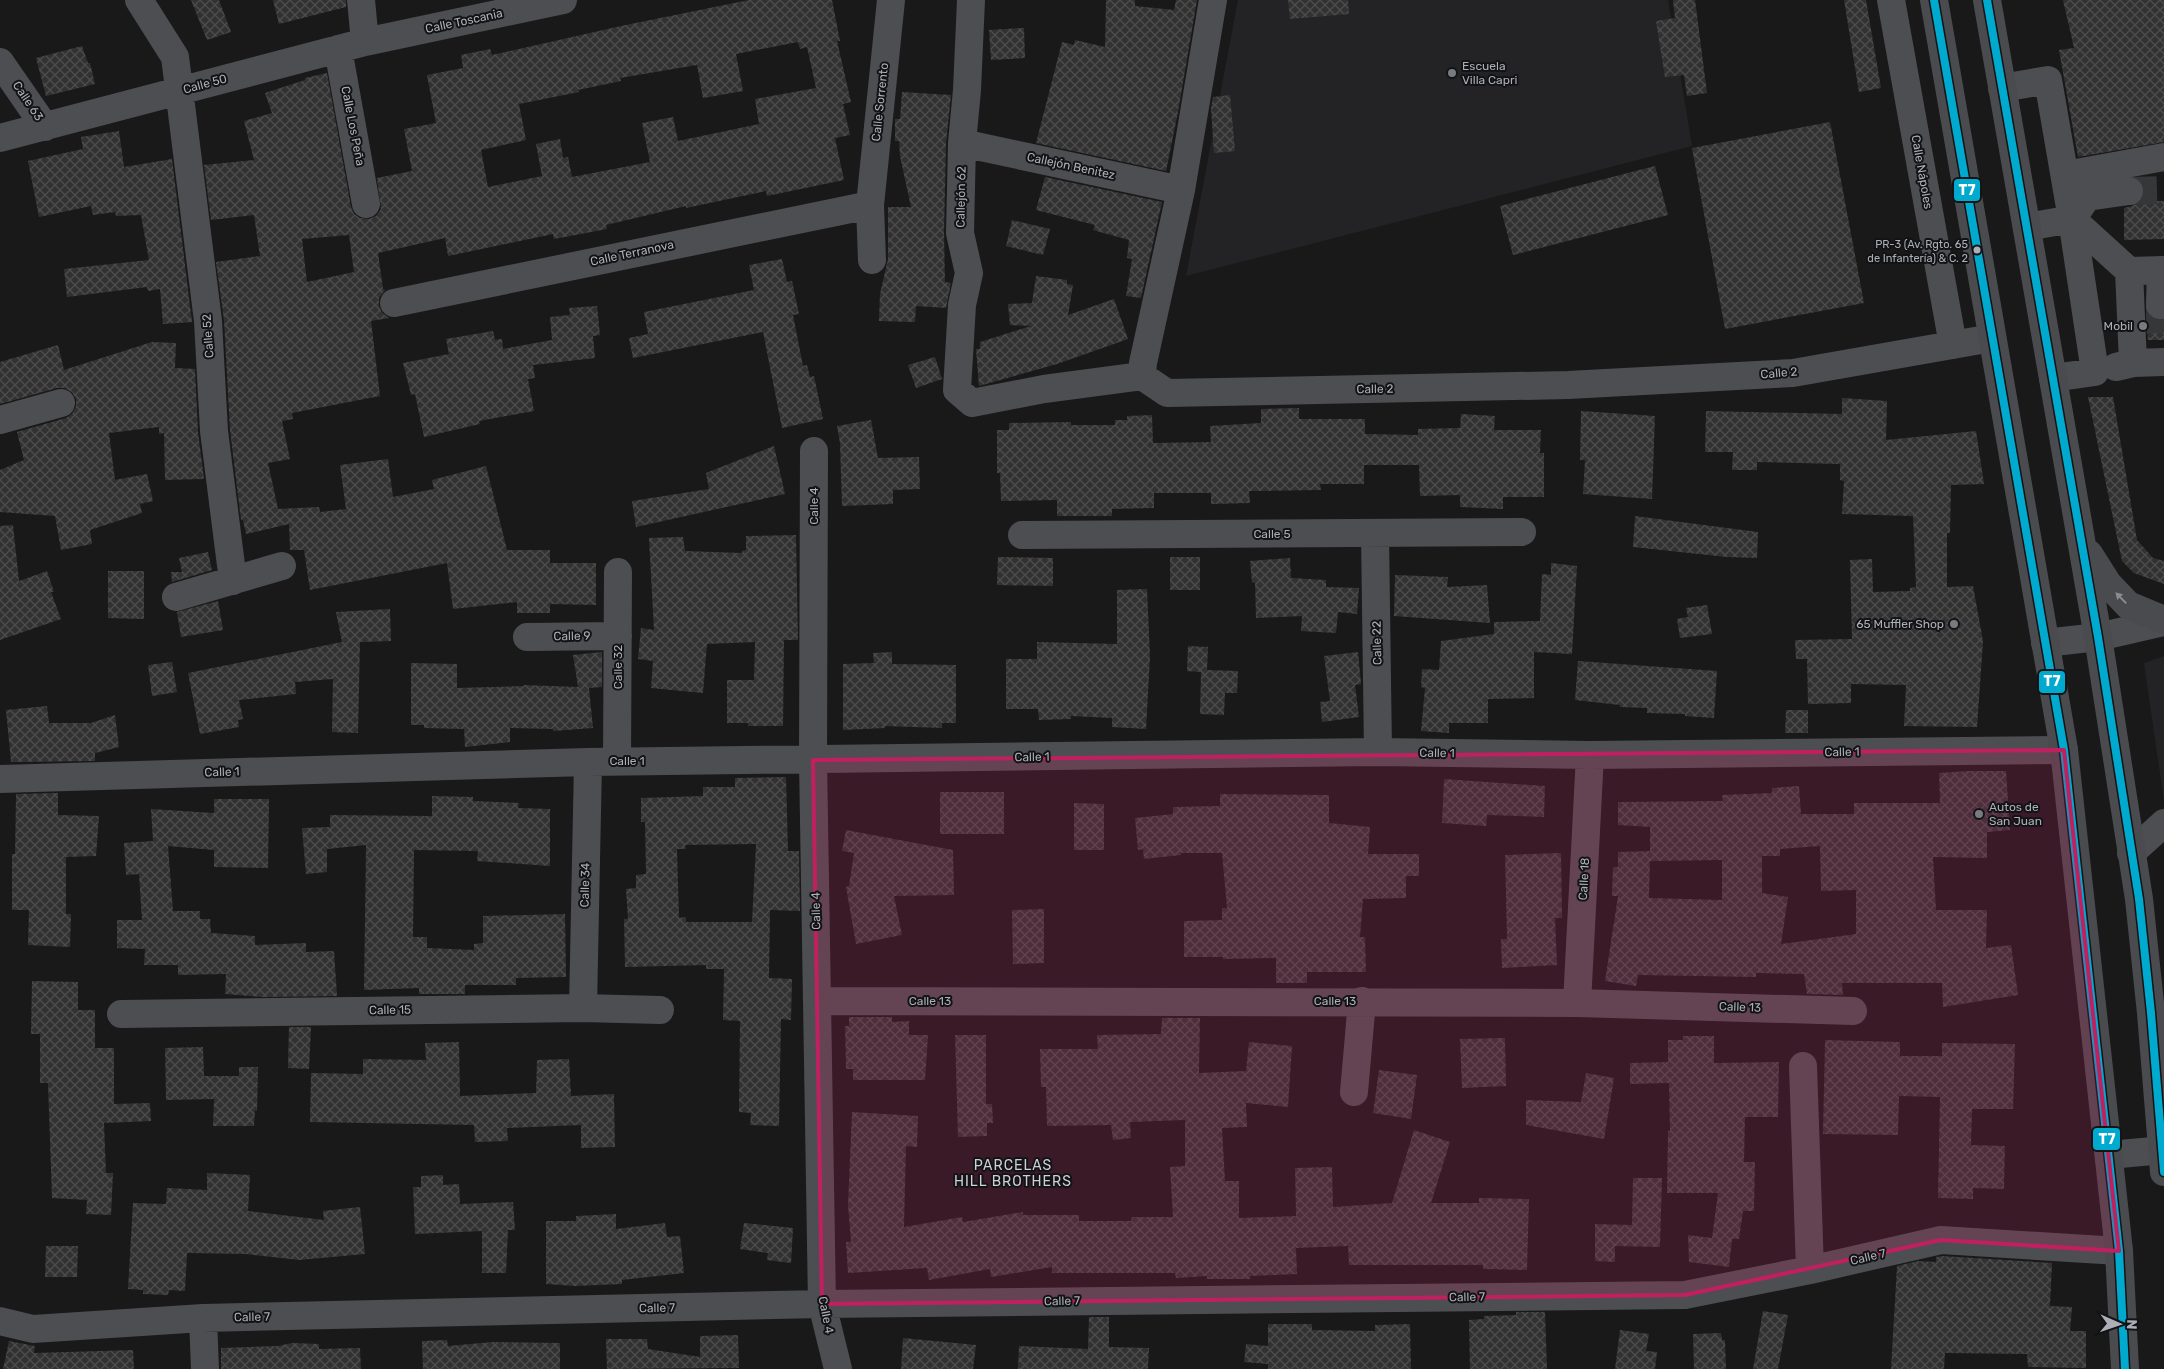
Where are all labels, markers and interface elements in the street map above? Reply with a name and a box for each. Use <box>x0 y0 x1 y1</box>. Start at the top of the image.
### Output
street label: Calle Toscania <box>424 6 504 36</box>
place label: Escuela Villa Capri <box>1462 59 1517 87</box>
street label: Calle Sorrento <box>869 62 891 142</box>
marker: Escuela Villa Capri <box>1446 67 1458 79</box>
street label: Calle 50 <box>182 71 228 97</box>
street label: Calle 63 <box>10 79 46 123</box>
street label: Calle Los Peña <box>338 85 368 167</box>
street label: Calle Nápoles <box>1909 134 1935 210</box>
street label: Callejón Benitez <box>1026 150 1116 182</box>
street label: Callejón 62 <box>953 166 969 228</box>
line badge: T7 <box>1953 178 1981 202</box>
text: T7 <box>1959 182 1975 199</box>
street label: Calle Terranova <box>589 237 675 269</box>
place label: PR-3 (Av. Rgto. 65 de Infantería) & C. 2 <box>1867 238 1968 265</box>
marker: PR-3 (Av. Rgto. 65 de Infantería) & C. 2 <box>1972 245 1982 255</box>
street label: Calle 52 <box>199 313 217 359</box>
place label: Mobil <box>2104 319 2133 333</box>
marker: Mobil <box>2137 320 2149 332</box>
street label: Calle 2 <box>1760 364 1798 382</box>
street label: Calle 2 <box>1356 382 1394 396</box>
street label: Calle 4 <box>807 487 821 525</box>
street label: Calle 5 <box>1253 527 1291 541</box>
one-way arrow <box>2115 592 2127 604</box>
place label: 65 Muffler Shop <box>1856 617 1944 631</box>
marker: 65 Muffler Shop <box>1948 618 1960 630</box>
street label: Calle 22 <box>1370 621 1384 665</box>
street label: Calle 9 <box>553 629 591 643</box>
street label: Calle 32 <box>611 645 625 689</box>
line badge: T7 <box>2038 670 2066 694</box>
text: T7 <box>2044 673 2060 690</box>
street label: Calle 1 <box>1824 745 1860 759</box>
street label: Calle 1 <box>1419 746 1455 760</box>
street label: Calle 1 <box>1014 750 1050 764</box>
street label: Calle 1 <box>609 754 645 768</box>
street label: Calle 1 <box>204 764 240 780</box>
place label: Autos de San Juan <box>1989 800 2042 828</box>
marker: Autos de San Juan <box>1973 808 1985 820</box>
street label: Calle 18 <box>1576 857 1592 901</box>
street label: Calle 34 <box>578 862 592 908</box>
street label: Calle 4 <box>809 892 823 930</box>
street label: Calle 13 <box>909 994 951 1008</box>
street label: Calle 13 <box>1314 994 1356 1008</box>
street label: Calle 13 <box>1719 999 1761 1015</box>
street label: Calle 15 <box>369 1003 411 1017</box>
line badge: T7 <box>2092 1127 2121 1151</box>
text: T7 <box>2099 1131 2115 1148</box>
district label: PARCELAS HILL BROTHERS <box>954 1157 1072 1190</box>
street label: Calle 7 <box>1849 1246 1887 1268</box>
street label: Calle 7 <box>1449 1290 1485 1304</box>
street label: Calle 7 <box>1044 1294 1080 1308</box>
street label: Calle 4 <box>816 1295 837 1335</box>
north arrow <box>2094 1299 2144 1349</box>
street label: Calle 7 <box>639 1301 675 1315</box>
street label: Calle 7 <box>234 1310 270 1324</box>
text: N <box>2123 1319 2140 1330</box>

